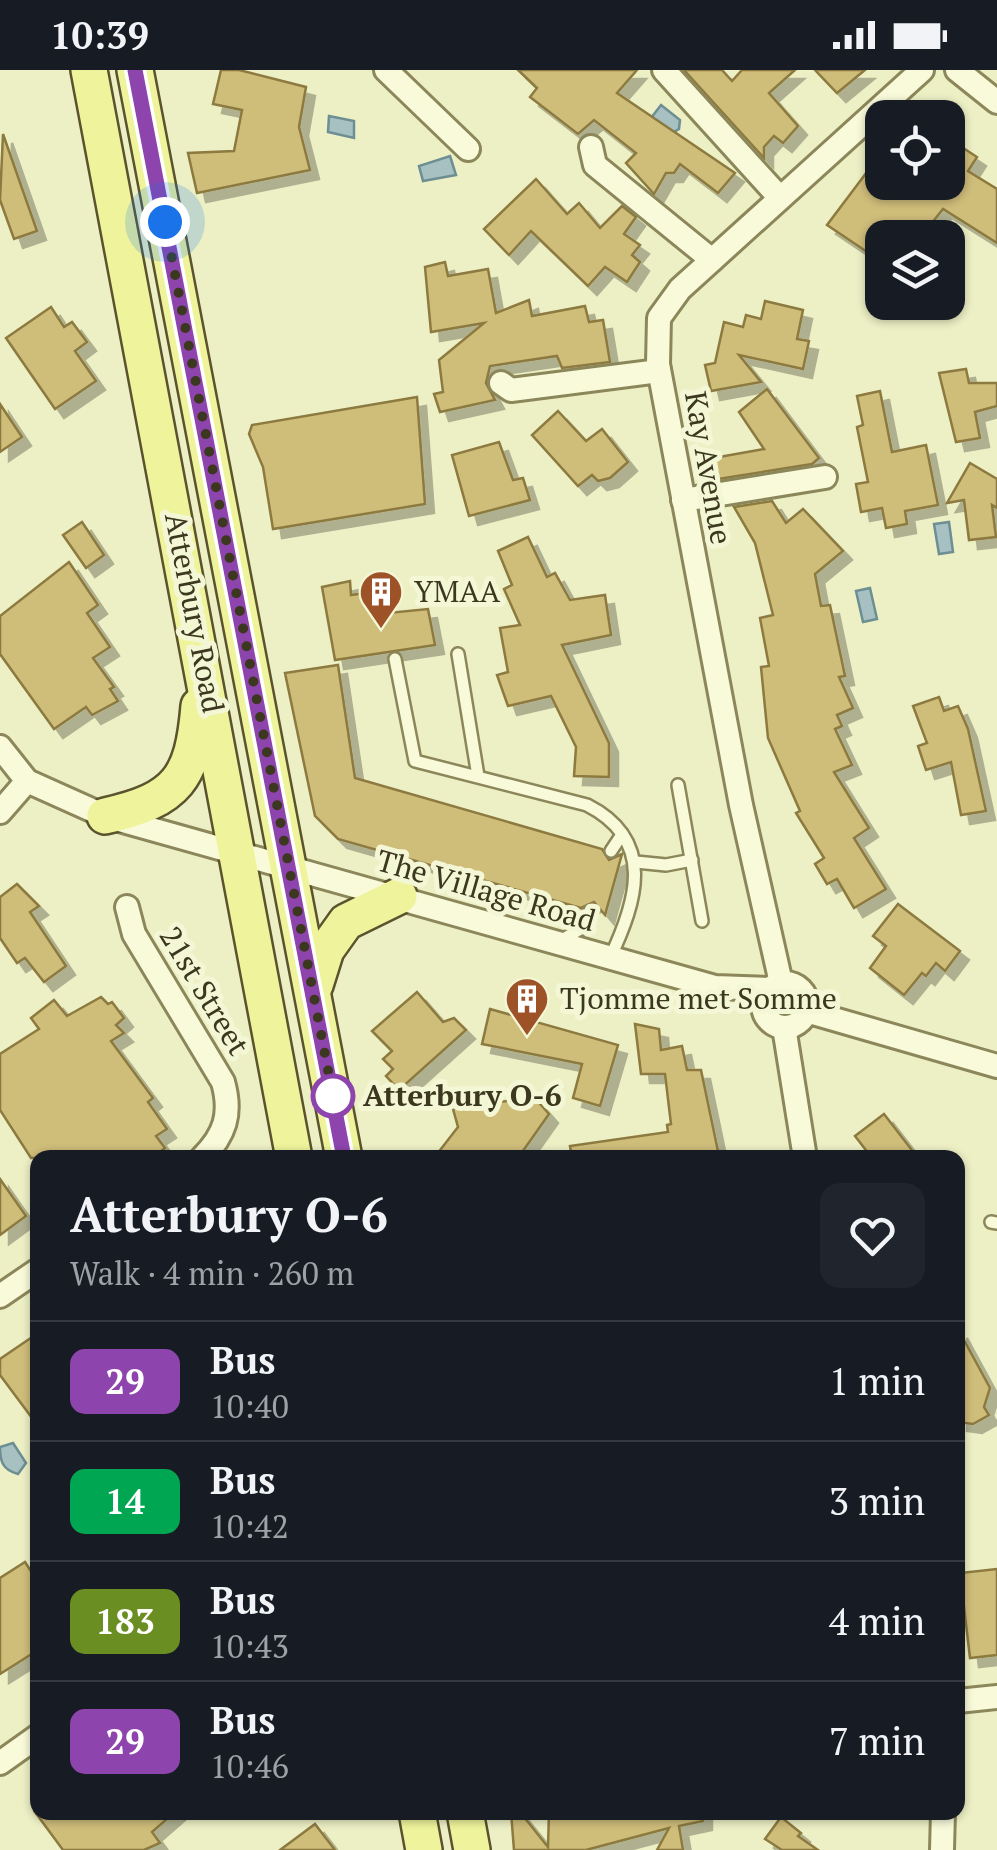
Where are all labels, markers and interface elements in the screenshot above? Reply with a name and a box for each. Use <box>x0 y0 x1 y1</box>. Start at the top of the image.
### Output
text: 10:39 <box>50 10 149 60</box>
map controls <box>865 100 965 320</box>
button: locate <box>865 100 965 200</box>
your location <box>140 197 190 247</box>
button: layers <box>865 220 965 320</box>
street label: Kay Avenue <box>676 388 742 547</box>
street label: Atterbury Road <box>156 509 234 716</box>
building icon: YMAA <box>358 569 404 630</box>
place label: YMAA <box>414 571 501 611</box>
street label: The Village Road <box>372 840 600 940</box>
street label: 21st Street <box>151 919 259 1062</box>
building icon: Tjomme met Somme <box>504 976 550 1037</box>
place label: Tjomme met Somme <box>560 978 837 1018</box>
marker: Atterbury O-6 <box>312 1075 354 1117</box>
place label: Atterbury O-6 <box>363 1075 562 1115</box>
text: Atterbury O-6 <box>70 1182 388 1246</box>
button: heart <box>820 1183 925 1288</box>
text: Walk · 4 min · 260 m <box>70 1252 354 1294</box>
text: Bus <box>210 1335 275 1385</box>
text: 1 min <box>829 1356 925 1406</box>
text: 29 <box>105 1358 145 1404</box>
text: 10:40 <box>210 1385 289 1427</box>
text: Bus <box>210 1455 275 1505</box>
text: 3 min <box>829 1476 925 1526</box>
text: 14 <box>105 1478 145 1524</box>
text: 10:42 <box>210 1505 289 1547</box>
text: Bus <box>210 1575 275 1625</box>
text: 4 min <box>829 1596 925 1646</box>
text: 183 <box>95 1598 155 1644</box>
text: 10:43 <box>210 1625 289 1667</box>
text: Bus <box>210 1695 275 1745</box>
text: 7 min <box>829 1716 925 1766</box>
text: 29 <box>105 1718 145 1764</box>
text: 10:46 <box>210 1745 289 1787</box>

